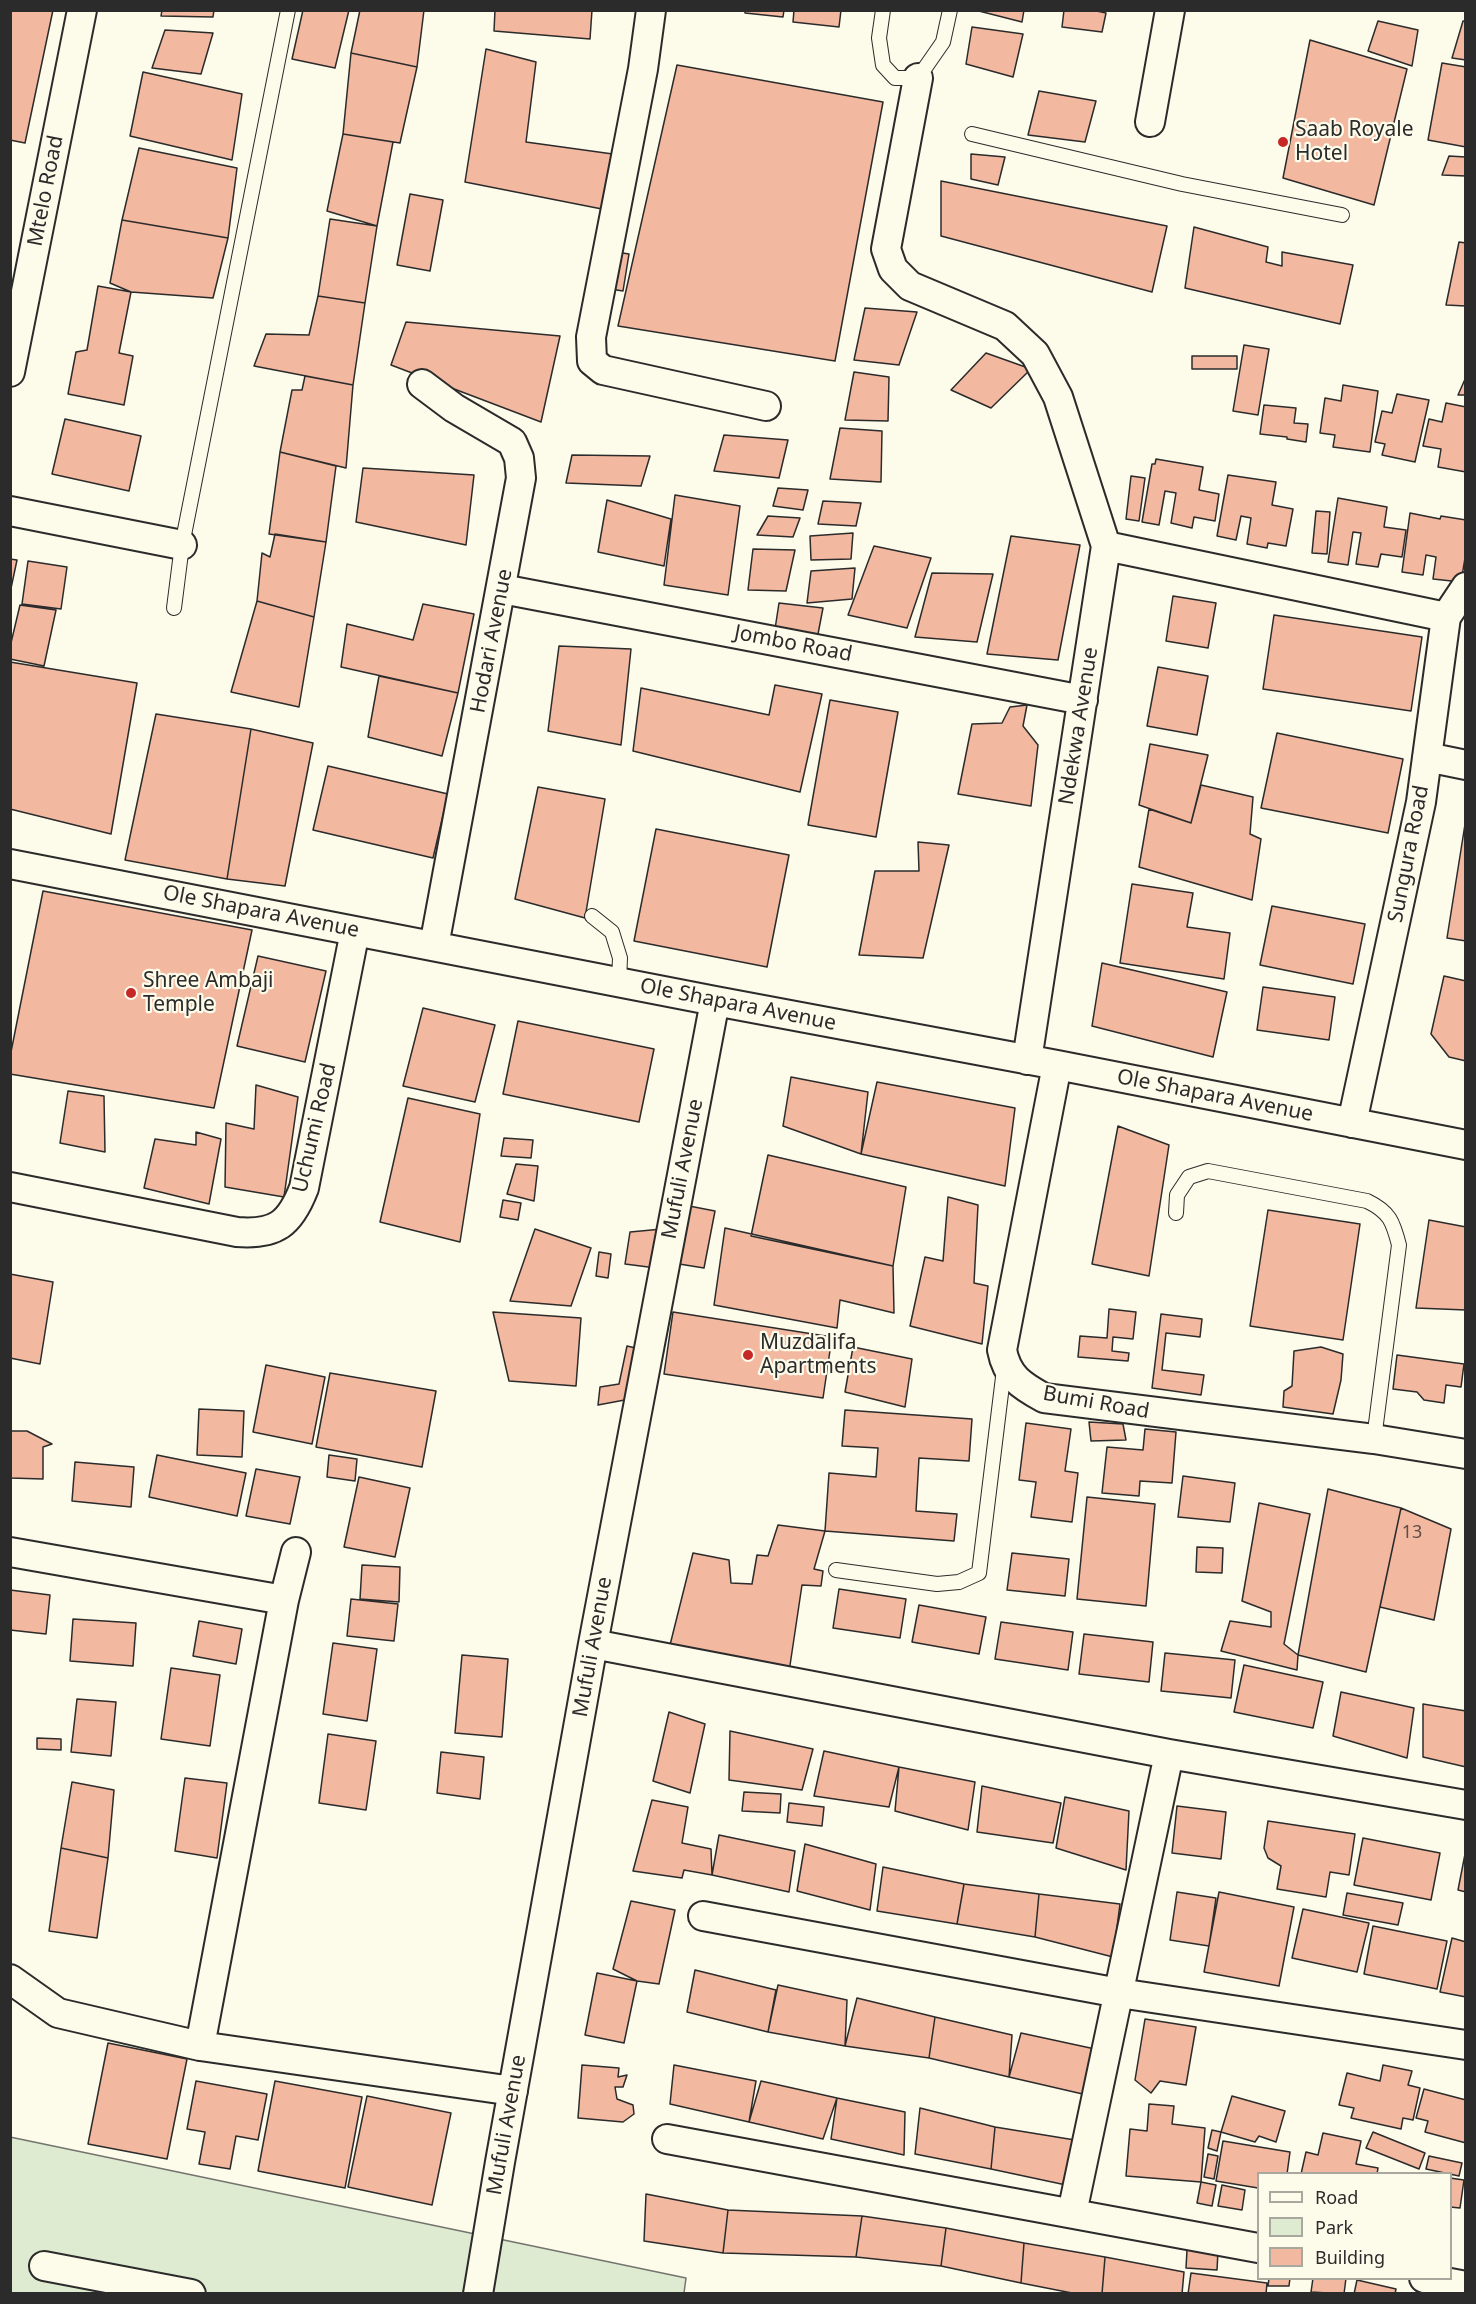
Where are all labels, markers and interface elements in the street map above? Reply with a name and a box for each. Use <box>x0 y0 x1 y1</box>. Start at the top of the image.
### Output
place label: Saab Royale Hotel <box>1295 117 1414 167</box>
street label: Mtelo Road <box>23 133 69 249</box>
marker: Saab Royale Hotel <box>1276 135 1290 149</box>
street label: Hodari Avenue <box>466 567 518 715</box>
street label: Jombo Road <box>732 620 854 668</box>
street label: Ndekwa Avenue <box>1054 645 1104 807</box>
street label: Sungura Road <box>1383 783 1435 925</box>
street label: Ole Shapara Avenue <box>161 881 361 943</box>
place label: Shree Ambaji Temple <box>143 968 273 1018</box>
street label: Ole Shapara Avenue <box>638 974 838 1036</box>
marker: Shree Ambaji Temple <box>124 986 138 1000</box>
street label: Uchumi Road <box>288 1061 342 1195</box>
street label: Ole Shapara Avenue <box>1115 1065 1315 1127</box>
street label: Mufuli Avenue <box>657 1097 709 1241</box>
place label: Muzdalifa Apartments <box>760 1330 876 1380</box>
marker: Muzdalifa Apartments <box>741 1348 755 1362</box>
street label: Bumi Road <box>1041 1381 1151 1425</box>
house number: 13 <box>1402 1522 1422 1544</box>
street label: Mufuli Avenue <box>568 1575 618 1719</box>
street label: Mufuli Avenue <box>482 2053 532 2197</box>
legend <box>1257 2172 1452 2280</box>
text: Road <box>1315 2185 1358 2209</box>
text: Park <box>1315 2215 1353 2239</box>
text: Building <box>1315 2245 1385 2269</box>

